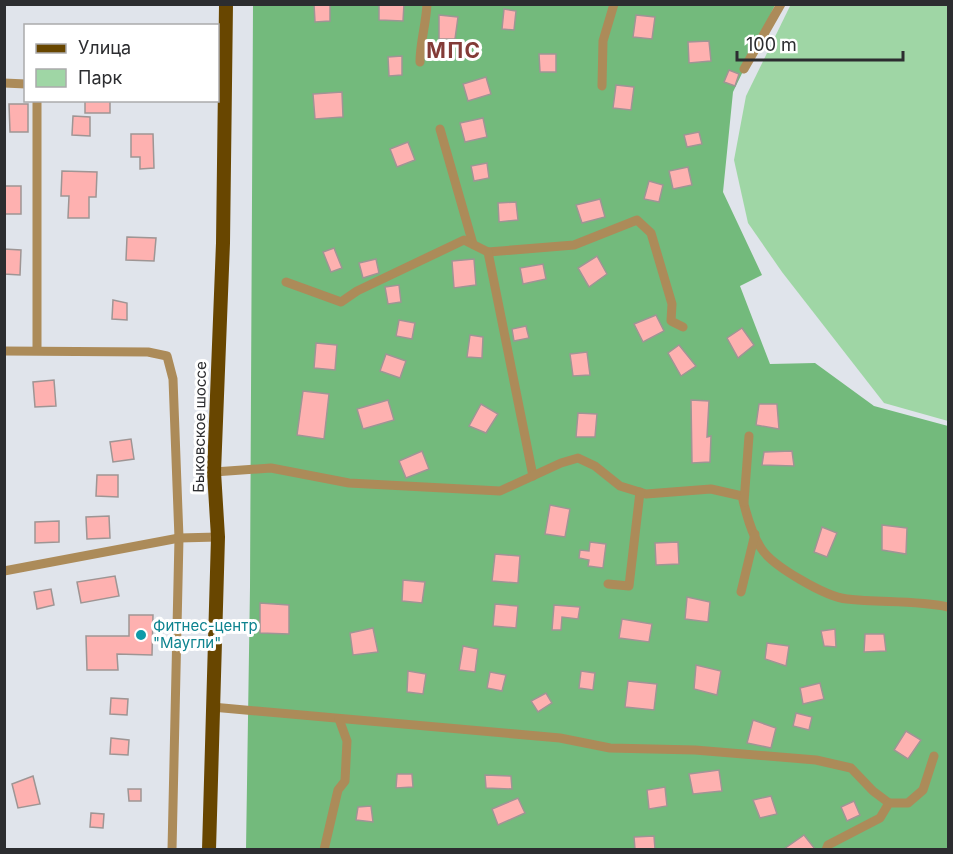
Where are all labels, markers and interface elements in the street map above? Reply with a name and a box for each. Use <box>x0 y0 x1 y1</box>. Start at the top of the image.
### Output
legend <box>24 24 219 102</box>
scale bar <box>737 24 904 62</box>
text: 100 m <box>746 34 797 55</box>
text: Улица <box>78 37 131 58</box>
district label: МПС <box>426 38 482 63</box>
text: Парк <box>78 67 123 88</box>
street label: Быковское шоссе <box>189 361 210 493</box>
place label: Фитнес-центр "Маугли" <box>153 616 258 652</box>
marker: Фитнес-центр "Маугли" <box>134 628 148 642</box>

